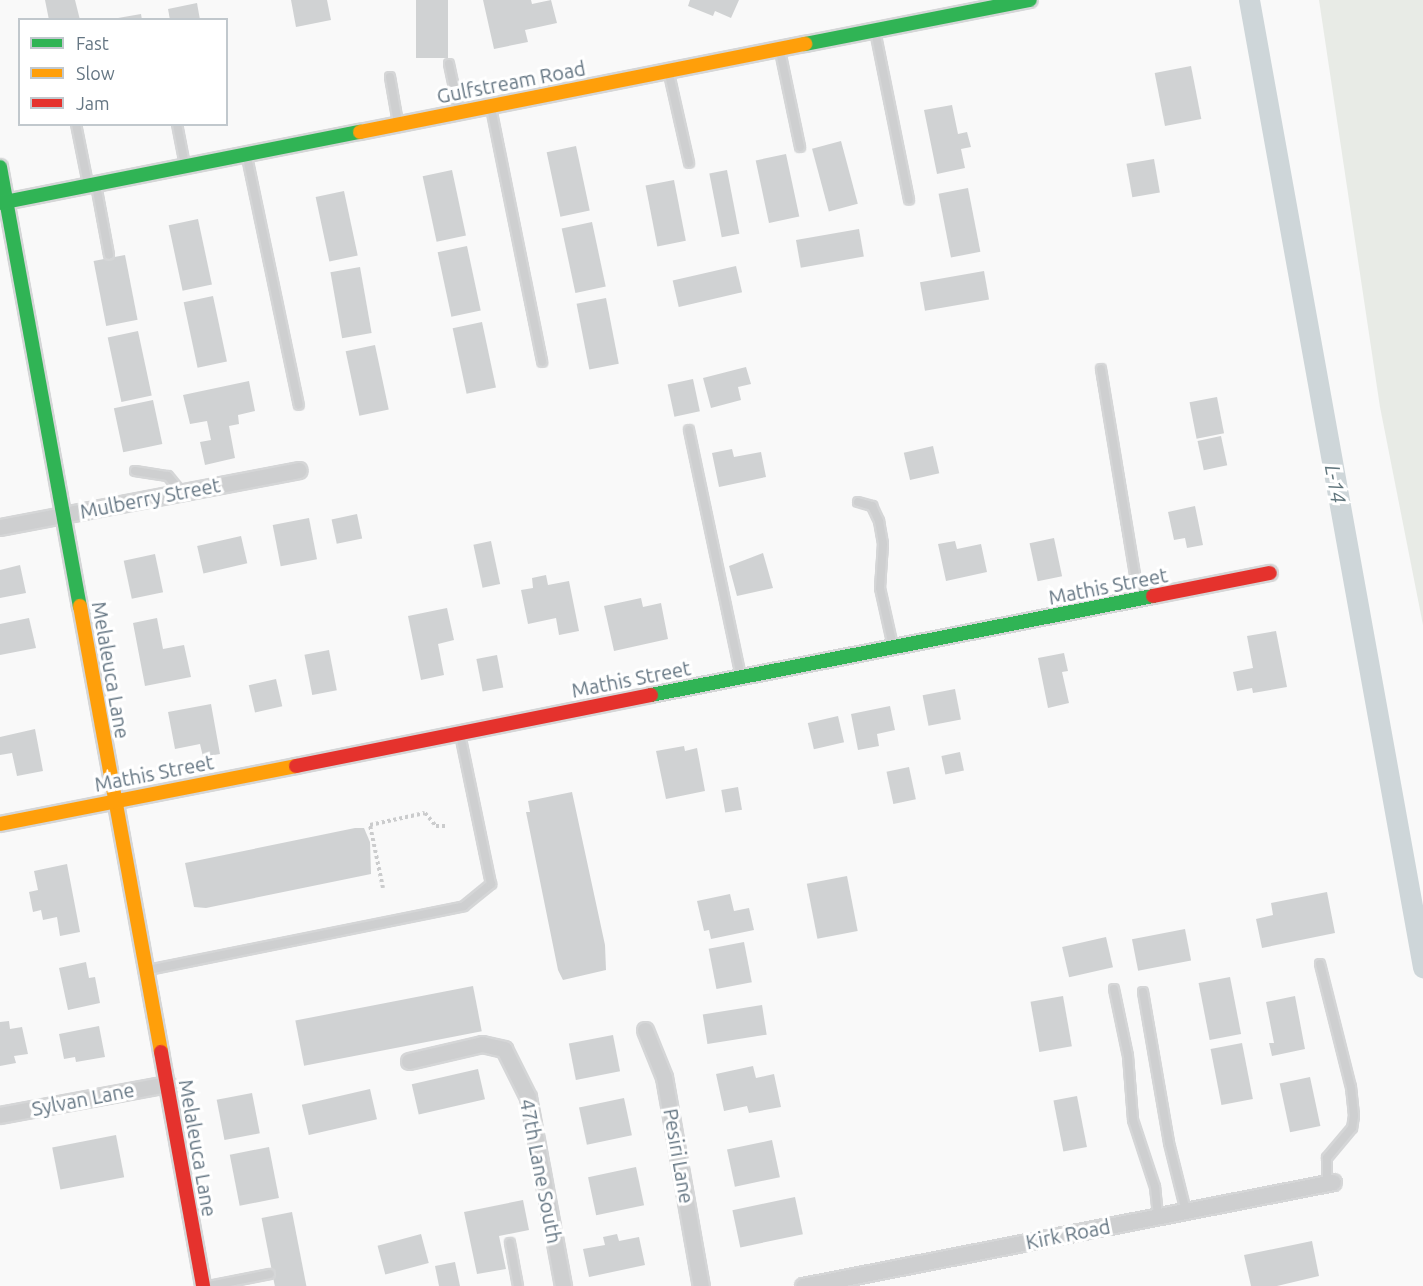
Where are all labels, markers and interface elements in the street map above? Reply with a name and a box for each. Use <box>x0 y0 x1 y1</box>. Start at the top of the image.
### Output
legend <box>18 18 228 126</box>
text: Fast <box>76 33 109 53</box>
street label: Gulfstream Road <box>435 56 587 108</box>
text: Slow <box>76 63 115 83</box>
text: Jam <box>76 93 110 113</box>
water label: L-14 <box>1320 463 1352 505</box>
street label: Mulberry Street <box>78 473 222 523</box>
street label: Mathis Street <box>1046 563 1170 609</box>
street label: Melaleuca Lane <box>87 600 135 740</box>
street label: Mathis Street <box>569 656 693 702</box>
street label: Mathis Street <box>92 750 216 796</box>
street label: Sylvan Lane <box>30 1077 136 1121</box>
street label: Melaleuca Lane <box>174 1078 222 1218</box>
street label: 47th Lane South <box>515 1097 567 1245</box>
street label: Pesiri Lane <box>659 1107 699 1205</box>
street label: Kirk Road <box>1024 1214 1112 1254</box>

